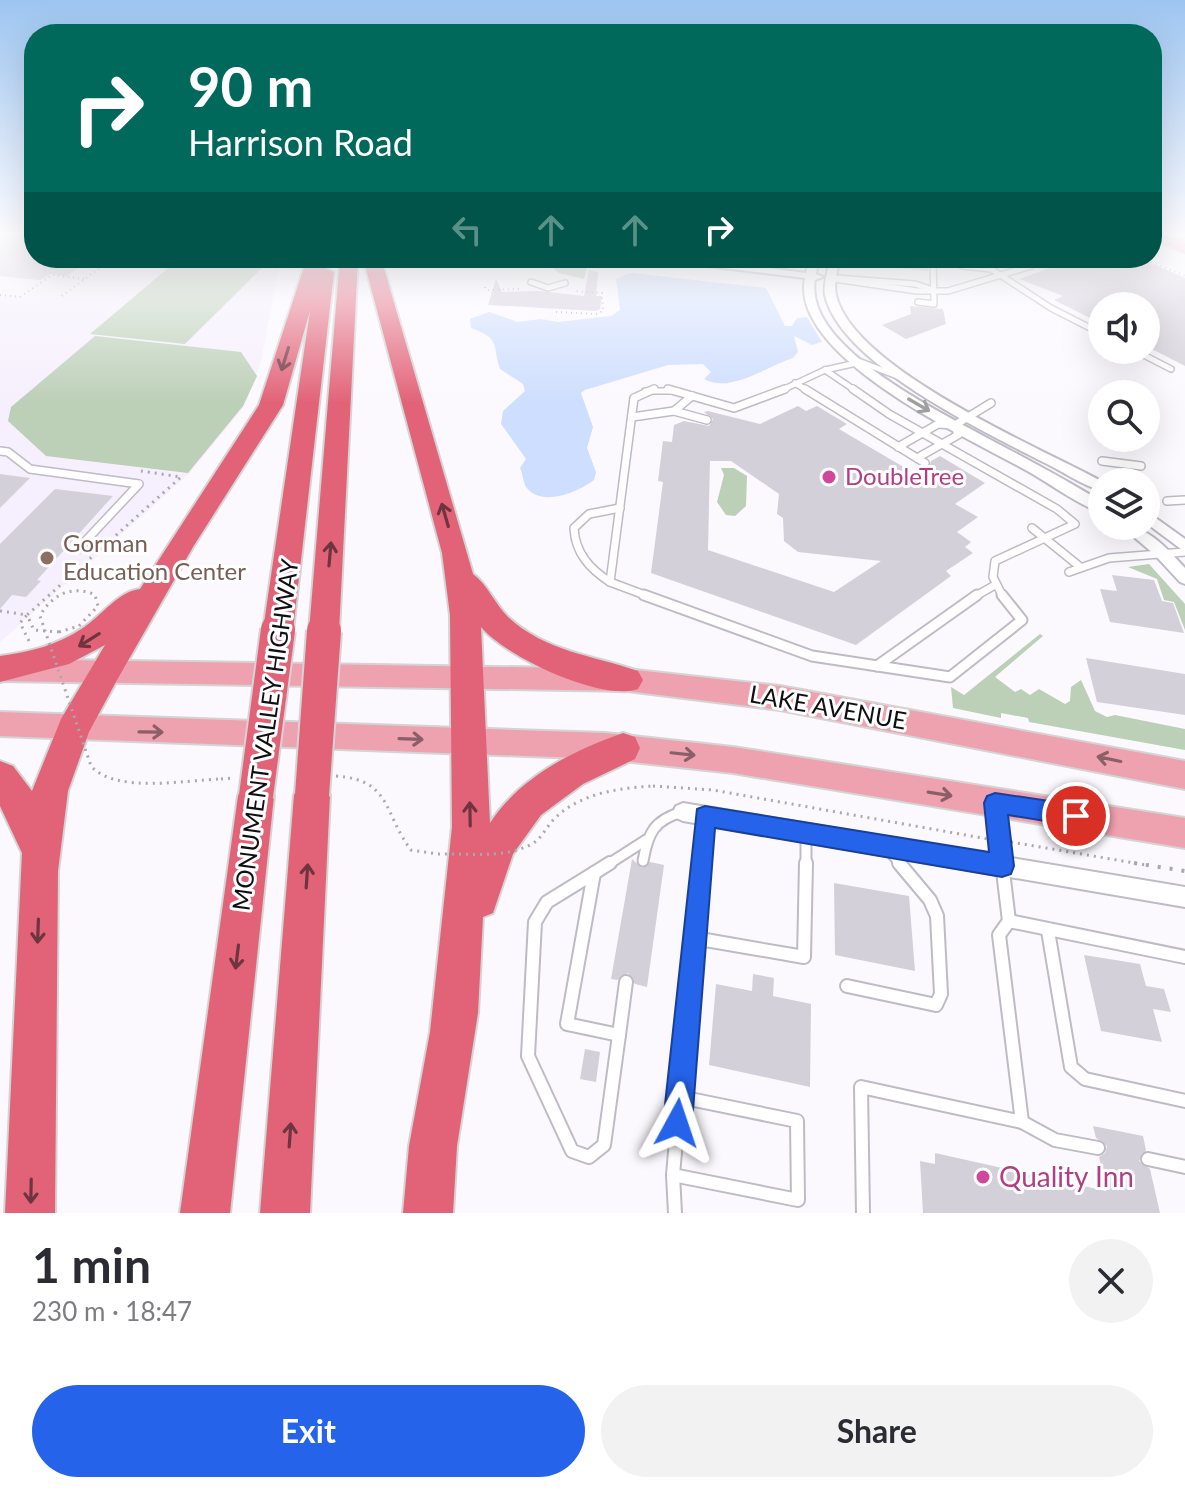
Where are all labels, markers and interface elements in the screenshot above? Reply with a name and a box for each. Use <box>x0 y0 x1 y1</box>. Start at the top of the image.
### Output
text: 90 m <box>188 52 313 119</box>
icon: right <box>56 56 160 160</box>
text: Harrison Road <box>188 120 413 164</box>
icon: left <box>445 208 489 252</box>
icon: ahead <box>529 208 573 252</box>
icon: ahead <box>613 208 657 252</box>
icon: right <box>697 208 741 252</box>
map controls <box>1088 292 1160 540</box>
button: sound <box>1088 292 1160 364</box>
one-way arrow <box>277 346 292 372</box>
button: search <box>1088 380 1160 452</box>
one-way arrow <box>907 397 930 413</box>
place label: DoubleTree <box>845 461 964 490</box>
marker: DoubleTree <box>820 468 838 486</box>
button: layers <box>1088 468 1160 540</box>
one-way arrow <box>437 503 452 529</box>
place label: Gorman Education Center <box>63 528 246 585</box>
one-way arrow <box>323 541 338 568</box>
marker: Gorman Education Center <box>38 549 56 567</box>
street label: MONUMENT VALLEY HIGHWAY <box>225 557 304 912</box>
one-way arrow <box>78 632 101 648</box>
street label: LAKE AVENUE <box>748 678 909 735</box>
one-way arrow <box>137 725 164 740</box>
one-way arrow <box>397 731 424 747</box>
one-way arrow <box>669 747 696 762</box>
one-way arrow <box>1096 751 1122 766</box>
pin <box>1042 782 1110 850</box>
one-way arrow <box>927 787 952 802</box>
icon: arrive <box>1054 794 1098 838</box>
one-way arrow <box>463 801 478 828</box>
one-way arrow <box>300 863 315 890</box>
one-way arrow <box>30 917 46 944</box>
one-way arrow <box>229 943 244 970</box>
position arrow <box>635 1081 719 1165</box>
one-way arrow <box>282 1122 297 1149</box>
place label: Quality Inn <box>999 1159 1134 1193</box>
marker: Quality Inn <box>974 1168 992 1186</box>
one-way arrow <box>23 1177 39 1204</box>
text: 1 min <box>32 1236 151 1293</box>
button: close <box>1069 1239 1153 1323</box>
text: 230 m · 18:47 <box>32 1295 192 1327</box>
button: Exit <box>32 1385 585 1477</box>
button: Share <box>601 1385 1153 1477</box>

